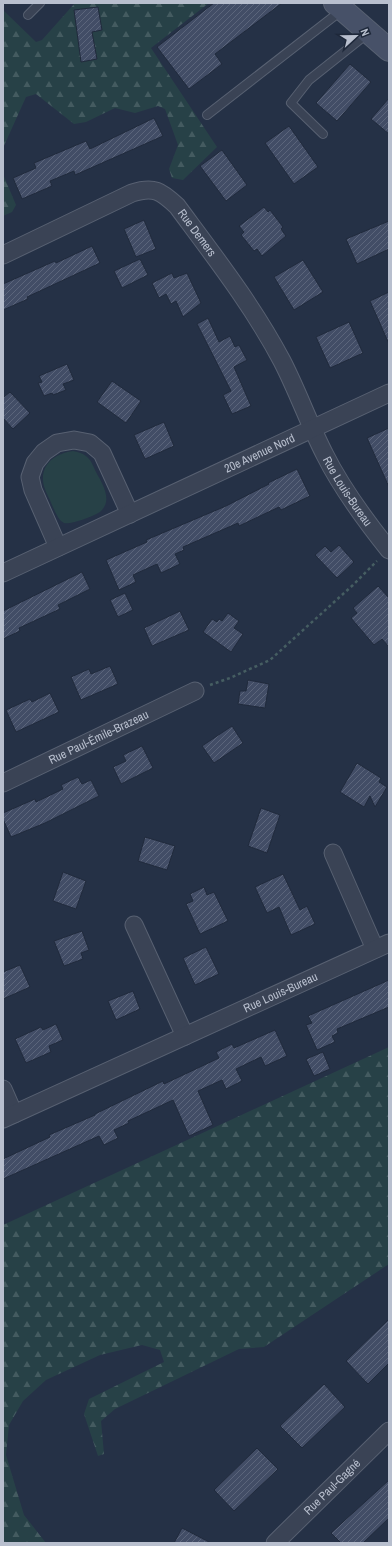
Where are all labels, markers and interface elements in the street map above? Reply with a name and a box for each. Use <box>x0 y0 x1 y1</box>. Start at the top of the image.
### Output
north arrow <box>336 16 376 56</box>
text: N <box>358 27 373 38</box>
street label: Rue Demers <box>174 206 220 260</box>
street label: 20e Avenue Nord <box>222 430 297 477</box>
street label: Rue Louis-Bureau <box>319 454 376 529</box>
street label: Rue Paul-Émile-Brazeau <box>46 706 151 768</box>
street label: Rue Louis-Bureau <box>241 969 320 1016</box>
street label: Rue Paul-Gagné <box>300 1455 364 1518</box>

